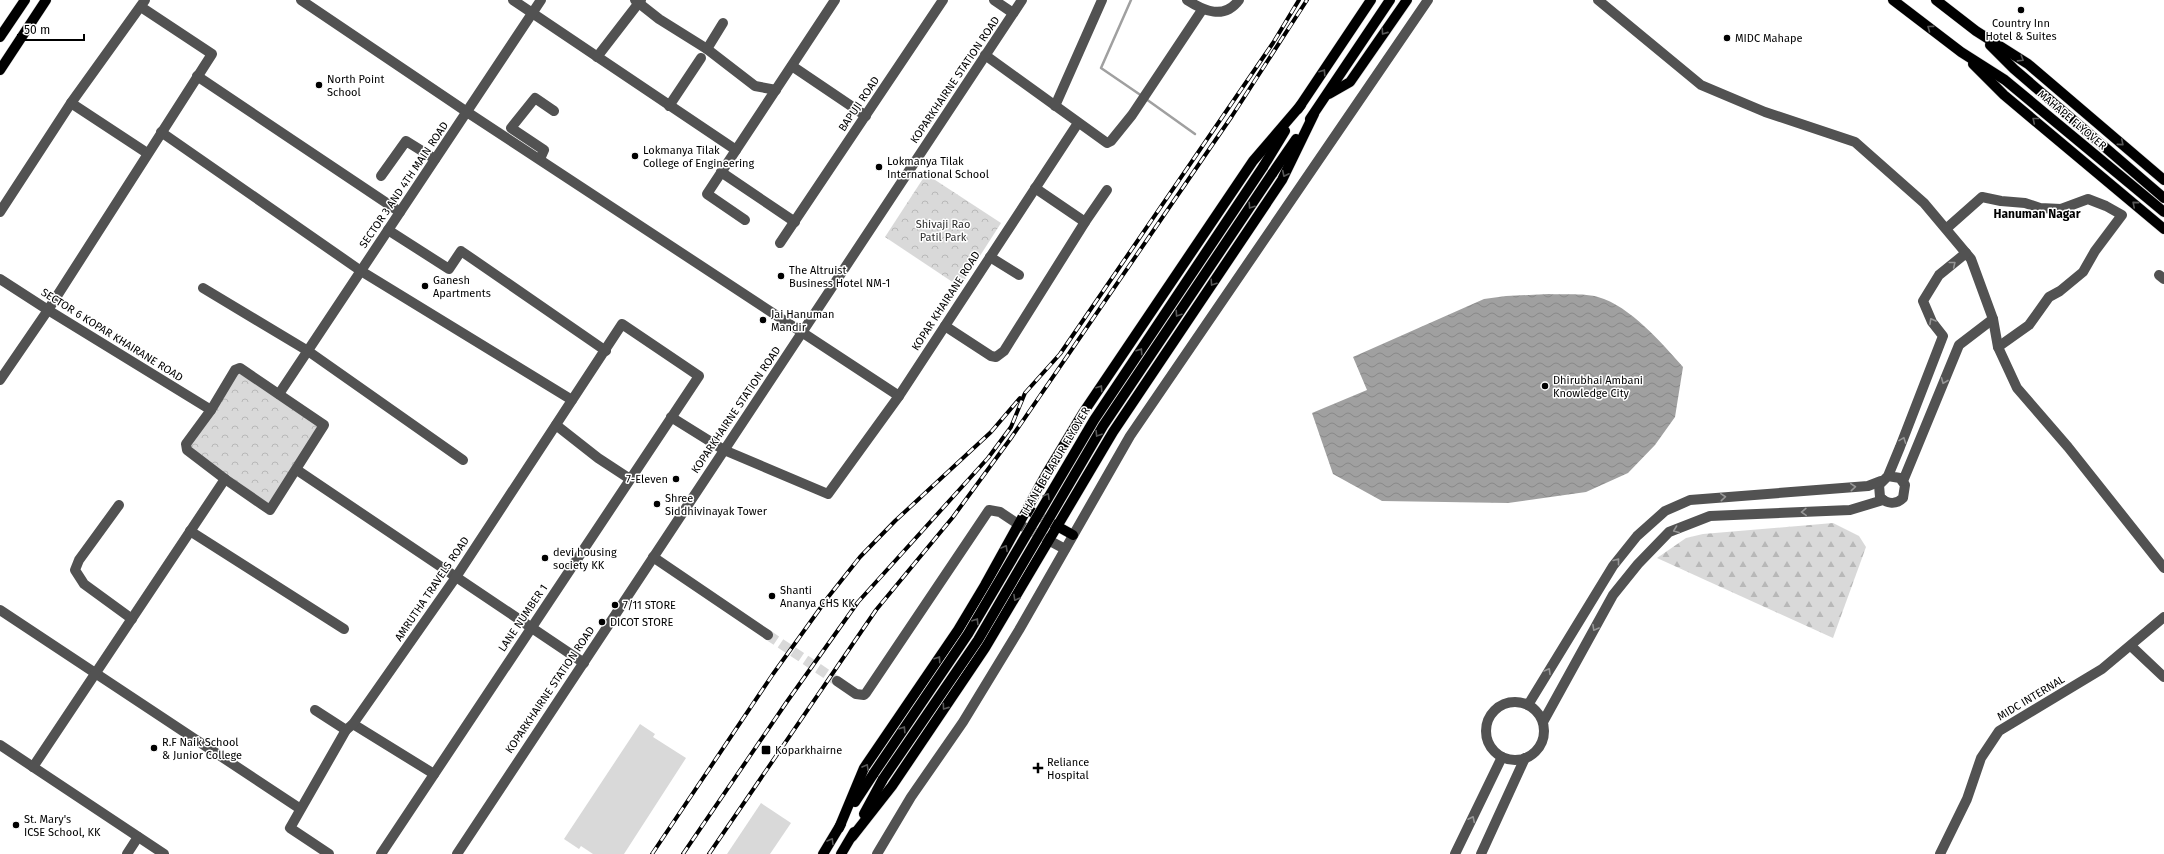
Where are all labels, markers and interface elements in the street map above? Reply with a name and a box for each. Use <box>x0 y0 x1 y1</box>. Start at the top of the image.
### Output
marker: Country Inn Hotel & Suites <box>2016 5 2026 15</box>
street label: KOPARKHAIRNE STATION ROAD <box>908 14 1002 146</box>
scale bar <box>18 16 84 42</box>
place label: Country Inn Hotel & Suites <box>1985 17 2057 43</box>
text: 50 m <box>24 23 50 37</box>
one-way arrow <box>1927 26 1934 33</box>
one-way arrow <box>1381 28 1389 35</box>
place label: MIDC Mahape <box>1735 32 1802 45</box>
marker: MIDC Mahape <box>1722 33 1732 43</box>
one-way arrow <box>2017 55 2024 62</box>
one-way arrow <box>1318 70 1325 77</box>
place label: North Point School <box>327 73 385 99</box>
street label: BAPUJI ROAD <box>836 74 882 134</box>
marker: North Point School <box>314 80 324 90</box>
street label: MAHAPE FLYOVER <box>2035 87 2109 153</box>
one-way arrow <box>2032 118 2039 125</box>
street label: SECTOR 3 AND 4TH MAIN ROAD <box>357 119 451 251</box>
one-way arrow <box>2116 138 2123 145</box>
place label: Lokmanya Tilak College of Engineering <box>643 144 755 170</box>
marker: Lokmanya Tilak College of Engineering <box>630 151 640 161</box>
place label: Lokmanya Tilak International School <box>887 155 989 181</box>
marker: Lokmanya Tilak International School <box>874 162 884 172</box>
one-way arrow <box>1282 170 1290 178</box>
one-way arrow <box>2132 201 2139 208</box>
one-way arrow <box>1248 202 1256 209</box>
district label: Hanuman Nagar <box>1994 207 2081 221</box>
park label: Shivaji Rao Patil Park <box>916 218 970 244</box>
street label: KOPAR KHAIRANE ROAD <box>909 249 983 353</box>
one-way arrow <box>1948 261 1955 268</box>
place label: The Altruist Business Hotel NM-1 <box>789 264 890 290</box>
marker: The Altruist Business Hotel NM-1 <box>776 271 786 281</box>
place label: Ganesh Apartments <box>433 274 491 300</box>
one-way arrow <box>1211 279 1218 286</box>
marker: Ganesh Apartments <box>420 281 430 291</box>
street label: SECTOR 6 KOPAR KHAIRANE ROAD <box>39 286 185 384</box>
place label: Jai Hanuman Mandir <box>771 308 835 334</box>
one-way arrow <box>1175 310 1183 317</box>
marker: Jai Hanuman Mandir <box>758 315 768 325</box>
one-way arrow <box>1929 318 1936 325</box>
street label: KOPARKHAIRNE STATION ROAD <box>689 344 783 476</box>
one-way arrow <box>1135 349 1142 356</box>
place label: Dhirubhai Ambani Knowledge City <box>1553 374 1643 400</box>
one-way arrow <box>1941 376 1949 384</box>
marker: Dhirubhai Ambani Knowledge City <box>1540 381 1550 391</box>
one-way arrow <box>1095 385 1103 392</box>
street label: THANE BELAPUR FLYOVER <box>1017 405 1093 519</box>
one-way arrow <box>1095 430 1103 437</box>
one-way arrow <box>1898 436 1906 443</box>
place label: 7-Eleven <box>626 473 668 486</box>
marker: 7-Eleven <box>671 474 681 484</box>
one-way arrow <box>1850 483 1856 492</box>
place label: Shree Siddhivinayak Tower <box>665 492 768 518</box>
one-way arrow <box>1043 493 1050 500</box>
one-way arrow <box>1720 493 1726 502</box>
marker: Shree Siddhivinayak Tower <box>652 499 662 509</box>
one-way arrow <box>1801 508 1807 517</box>
one-way arrow <box>1673 525 1680 533</box>
street label: AMRUTHA TRAVELS ROAD <box>392 534 472 644</box>
one-way arrow <box>1001 545 1008 552</box>
place label: devi housing society KK <box>553 546 617 572</box>
marker: devi housing society KK <box>540 553 550 563</box>
one-way arrow <box>1613 559 1620 566</box>
street label: LANE NUMBER 1 <box>496 582 550 654</box>
place label: Shanti Ananya CHS KK <box>780 584 855 610</box>
marker: Shanti Ananya CHS KK <box>767 591 777 601</box>
one-way arrow <box>1014 594 1021 601</box>
place label: 7/11 STORE <box>623 599 676 612</box>
marker: 7/11 STORE <box>610 600 620 610</box>
place label: DICOT STORE <box>610 616 673 629</box>
marker: DICOT STORE <box>597 617 607 627</box>
one-way arrow <box>971 618 978 625</box>
street label: KOPARKHAIRNE STATION ROAD <box>503 624 597 756</box>
one-way arrow <box>1592 624 1599 631</box>
one-way arrow <box>933 656 941 663</box>
one-way arrow <box>1543 668 1550 675</box>
street label: MIDC INTERNAL <box>1995 673 2067 723</box>
one-way arrow <box>942 703 950 710</box>
one-way arrow <box>898 726 906 733</box>
place label: R.F Naik School & Junior College <box>162 736 242 762</box>
marker: R.F Naik School & Junior College <box>149 743 159 753</box>
marker: Koparkhairne <box>760 744 772 756</box>
place label: Koparkhairne <box>775 744 842 757</box>
place label: Reliance Hospital <box>1047 756 1089 782</box>
marker: Reliance Hospital <box>1032 762 1044 774</box>
one-way arrow <box>861 764 868 771</box>
place label: St. Mary's ICSE School, KK <box>24 813 101 839</box>
one-way arrow <box>1467 816 1475 823</box>
marker: St. Mary's ICSE School, KK <box>11 820 21 830</box>
one-way arrow <box>826 838 833 845</box>

